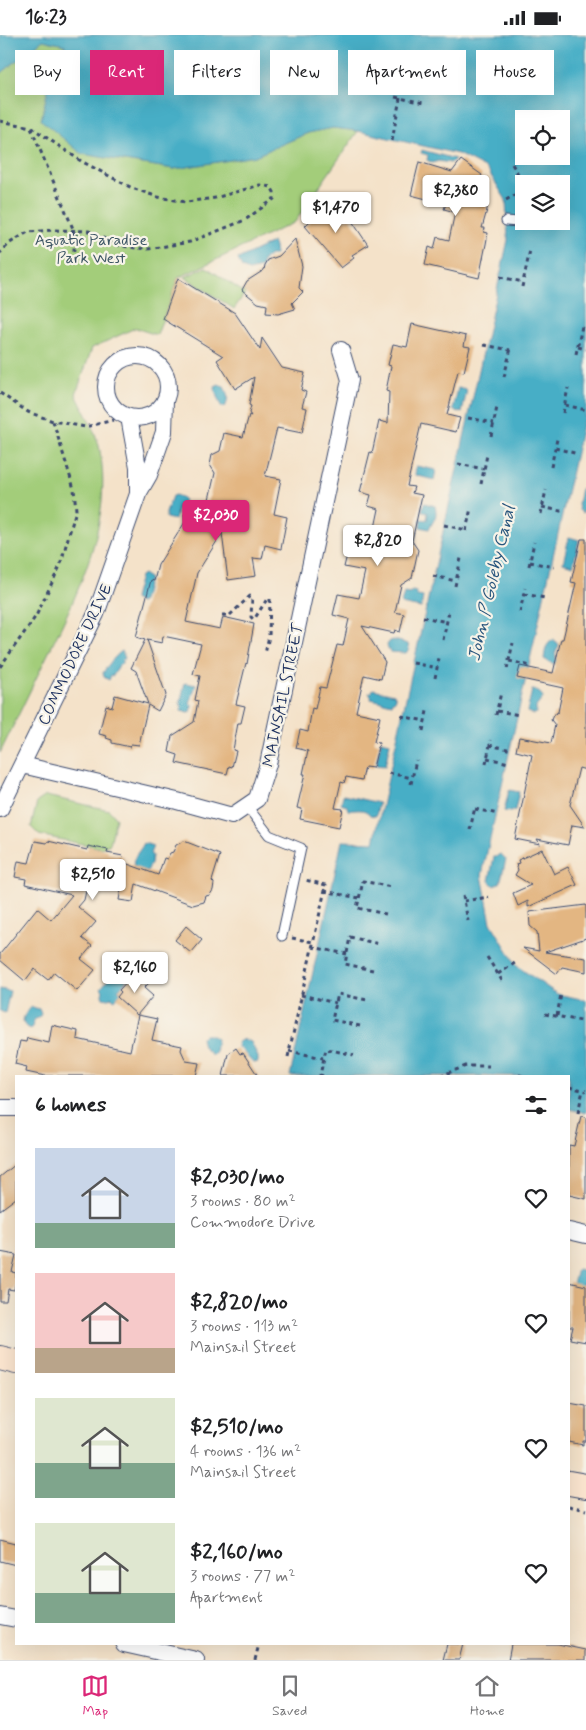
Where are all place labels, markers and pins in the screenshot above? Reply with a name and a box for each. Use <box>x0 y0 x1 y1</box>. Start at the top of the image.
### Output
pin: $2,380 <box>415 175 497 217</box>
pin: $1,470 <box>295 191 377 234</box>
pin: $2,030 <box>175 499 257 542</box>
pin: $2,820 <box>337 525 419 567</box>
pin: $2,510 <box>52 859 134 901</box>
pin: $2,160 <box>94 951 176 994</box>

